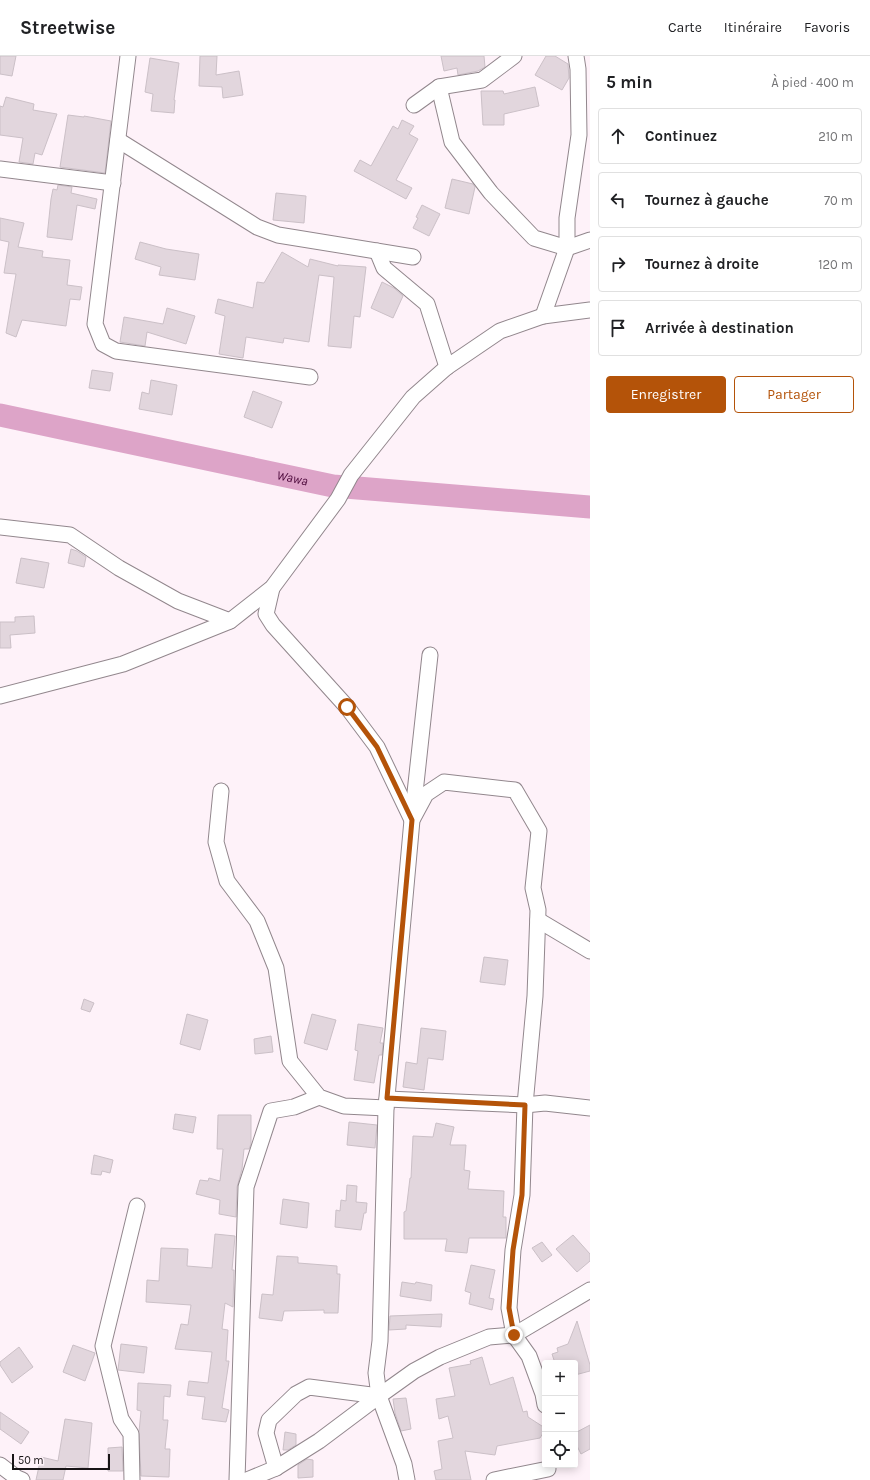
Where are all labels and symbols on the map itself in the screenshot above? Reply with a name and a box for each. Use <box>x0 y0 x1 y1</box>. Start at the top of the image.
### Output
water label: Wawa <box>275 467 310 488</box>
route start <box>338 698 356 716</box>
route end <box>505 1326 523 1344</box>
scale bar <box>12 1452 110 1471</box>

